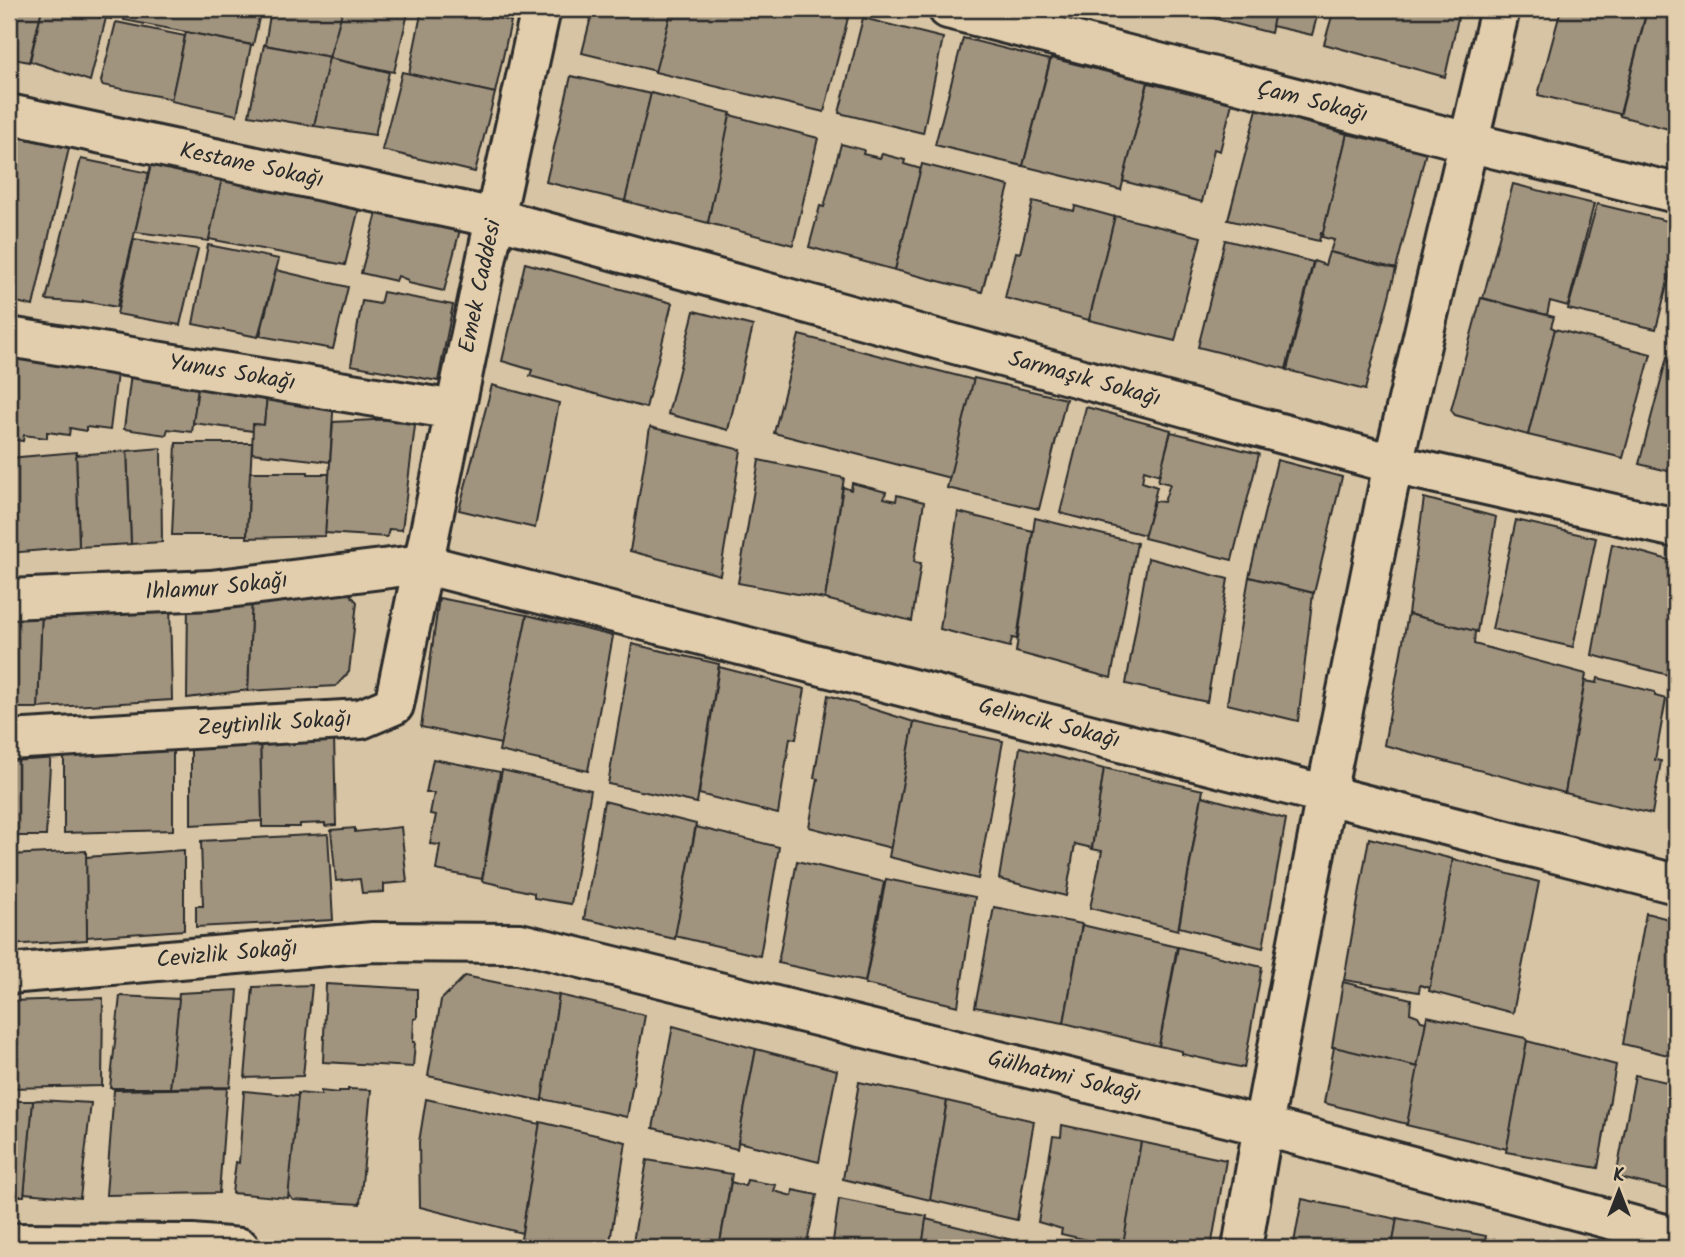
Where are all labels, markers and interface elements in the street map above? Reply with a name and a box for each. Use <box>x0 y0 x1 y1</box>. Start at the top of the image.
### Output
street label: Çam Sokağı <box>1253 71 1372 134</box>
street label: Kestane Sokağı <box>176 133 327 199</box>
street label: Emek Caddesi <box>449 215 512 356</box>
street label: Sarmaşık Sokağı <box>1004 341 1165 417</box>
street label: Yunus Sokağı <box>166 345 298 402</box>
street label: Ihlamur Sokağı <box>144 563 290 611</box>
street label: Gelincik Sokağı <box>975 689 1124 759</box>
street label: Zeytinlik Sokağı <box>196 702 353 747</box>
street label: Cevizlik Sokağı <box>155 931 299 979</box>
street label: Gülhatmi Sokağı <box>984 1041 1145 1113</box>
north arrow <box>1584 1156 1654 1226</box>
text: K <box>1613 1161 1625 1191</box>

